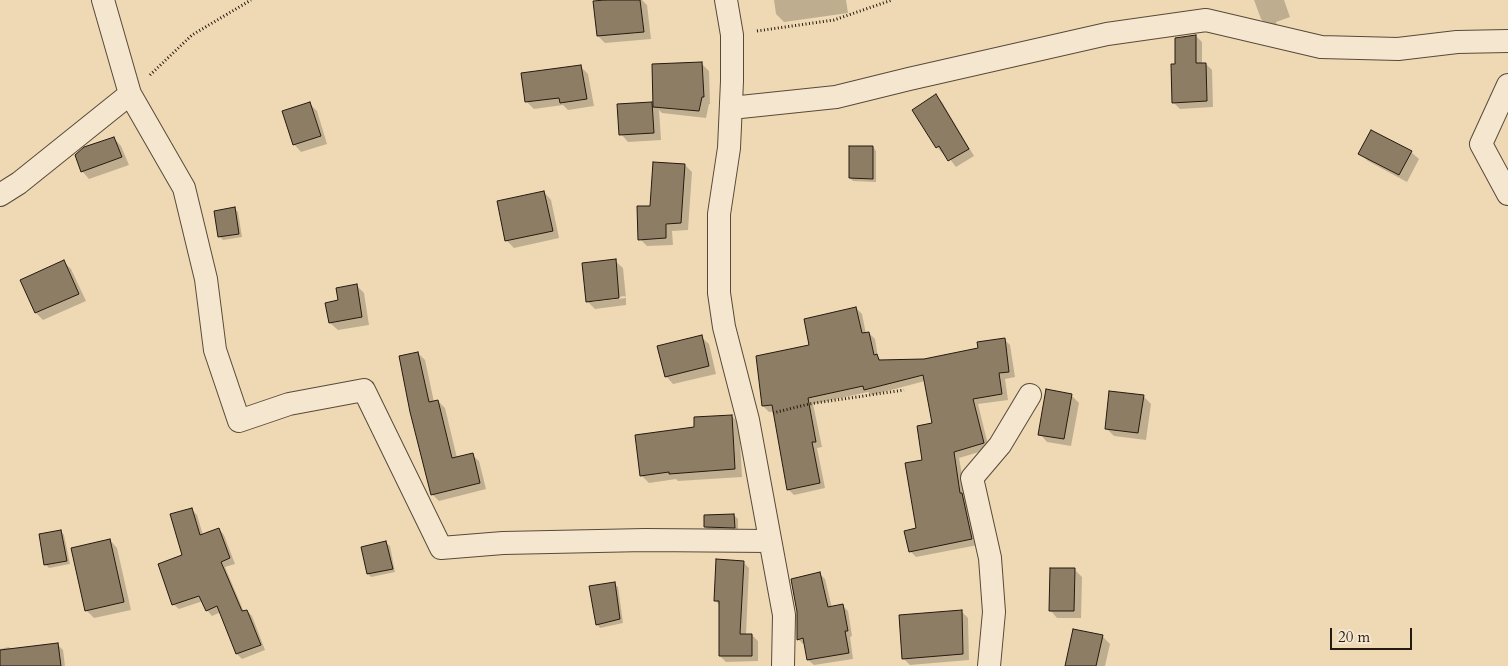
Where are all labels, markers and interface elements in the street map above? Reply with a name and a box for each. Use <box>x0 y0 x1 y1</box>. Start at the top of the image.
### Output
scale bar <box>1333 618 1416 650</box>
text: 20 m <box>1338 627 1370 647</box>

